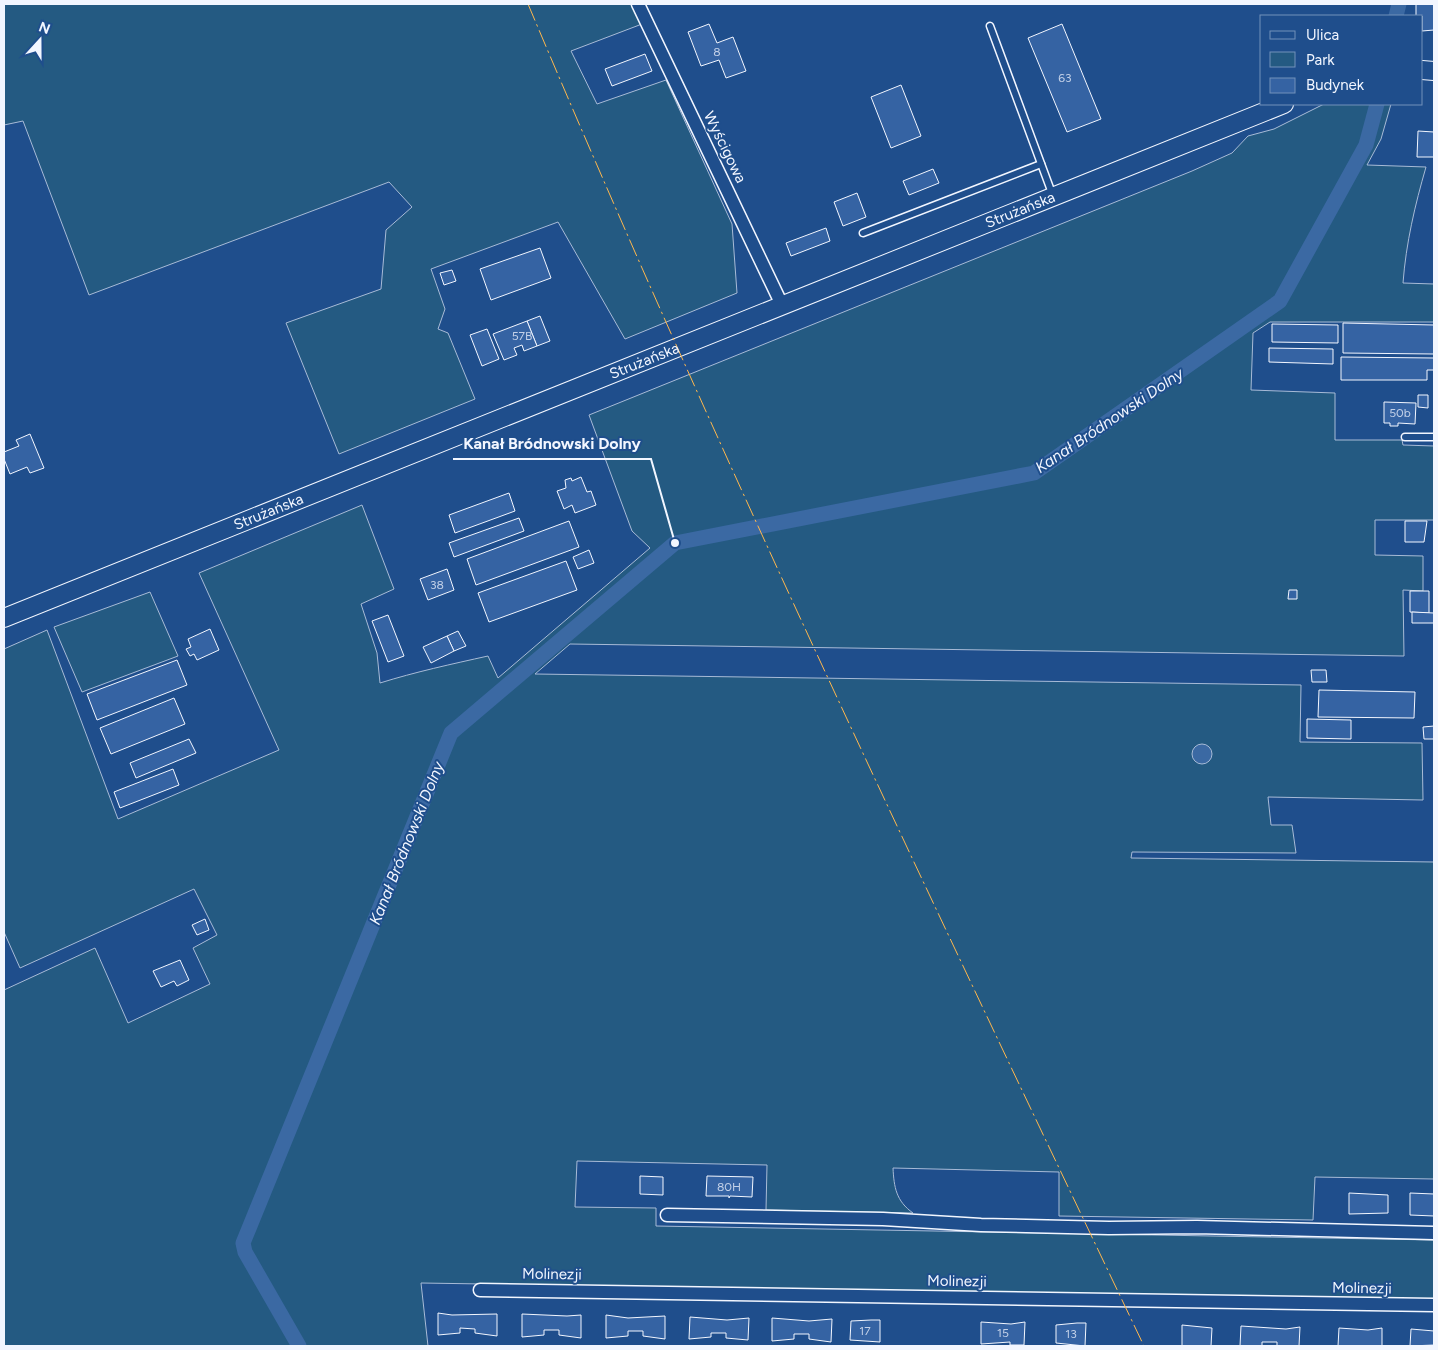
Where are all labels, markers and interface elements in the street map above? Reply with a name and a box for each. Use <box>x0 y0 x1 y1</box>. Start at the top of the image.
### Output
north arrow <box>15 15 65 65</box>
legend <box>1260 15 1423 105</box>
text: N <box>36 18 53 38</box>
text: Ulica <box>1306 26 1339 44</box>
house number: 8 <box>713 45 721 59</box>
text: Park <box>1306 51 1335 69</box>
house number: 63 <box>1058 71 1072 85</box>
text: Budynek <box>1306 76 1365 94</box>
street label: Wyścigowa <box>700 108 750 186</box>
street label: Strużańska <box>983 188 1058 232</box>
house number: 57B <box>512 329 532 343</box>
street label: Strużańska <box>607 339 682 383</box>
water label: Kanał Bródnowski Dolny <box>1032 363 1187 477</box>
house number: 50b <box>1389 406 1411 420</box>
callout: Kanał Bródnowski Dolny <box>453 428 651 459</box>
text: Kanał Bródnowski Dolny <box>463 434 641 453</box>
street label: Strużańska <box>231 490 306 534</box>
house number: 38 <box>430 578 444 592</box>
water label: Kanał Bródnowski Dolny <box>365 758 448 928</box>
house number: 80H <box>717 1180 741 1194</box>
street label: Molinezji <box>522 1264 582 1284</box>
street label: Molinezji <box>927 1271 987 1291</box>
street label: Molinezji <box>1332 1278 1392 1298</box>
house number: 17 <box>859 1324 871 1338</box>
house number: 15 <box>997 1326 1009 1340</box>
house number: 13 <box>1065 1327 1077 1341</box>

